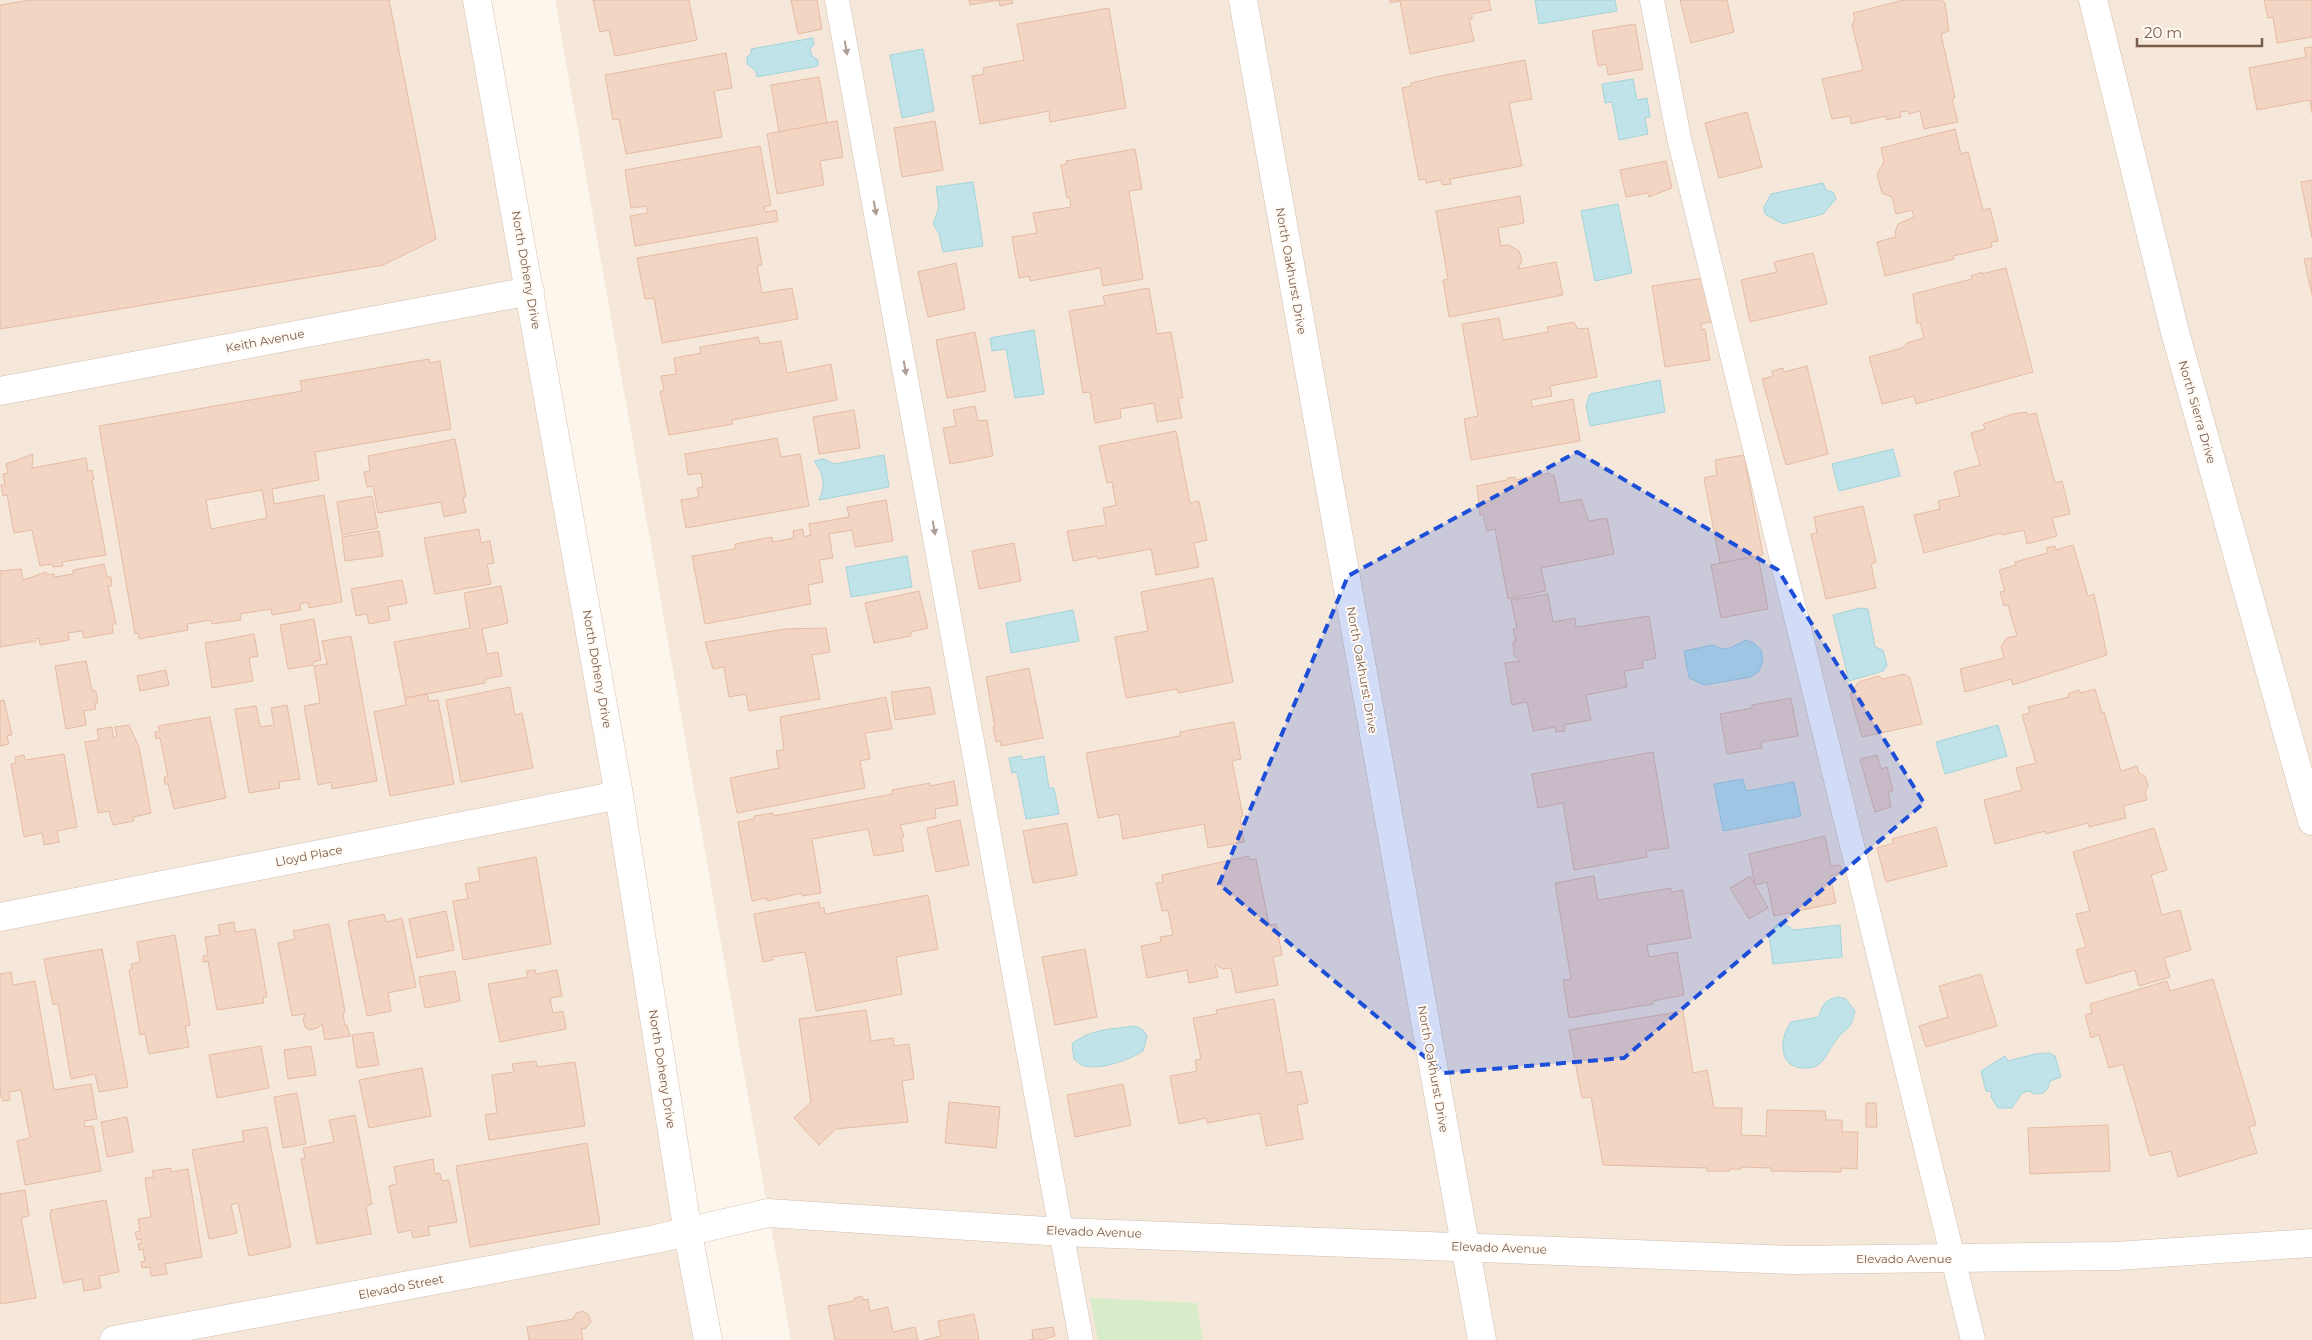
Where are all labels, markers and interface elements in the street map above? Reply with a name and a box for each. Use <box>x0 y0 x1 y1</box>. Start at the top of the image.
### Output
scale bar <box>2137 15 2262 47</box>
text: 20 m <box>2144 23 2182 42</box>
one-way arrow <box>842 40 850 56</box>
one-way arrow <box>872 200 880 216</box>
street label: North Oakhurst Drive <box>1273 206 1310 336</box>
street label: North Doheny Drive <box>509 209 544 330</box>
street label: Keith Avenue <box>224 326 306 356</box>
street label: North Sierra Drive <box>2176 358 2219 465</box>
one-way arrow <box>901 360 909 376</box>
one-way arrow <box>930 520 938 536</box>
street label: North Oakhurst Drive <box>1344 605 1381 735</box>
street label: North Doheny Drive <box>580 608 615 729</box>
street label: Lloyd Place <box>274 842 344 869</box>
street label: North Oakhurst Drive <box>1415 1004 1452 1134</box>
street label: North Doheny Drive <box>646 1008 679 1129</box>
street label: Elevado Avenue <box>1046 1222 1142 1241</box>
street label: Elevado Avenue <box>1451 1238 1547 1257</box>
street label: Elevado Avenue <box>1856 1251 1952 1266</box>
street label: Elevado Street <box>357 1271 445 1302</box>

